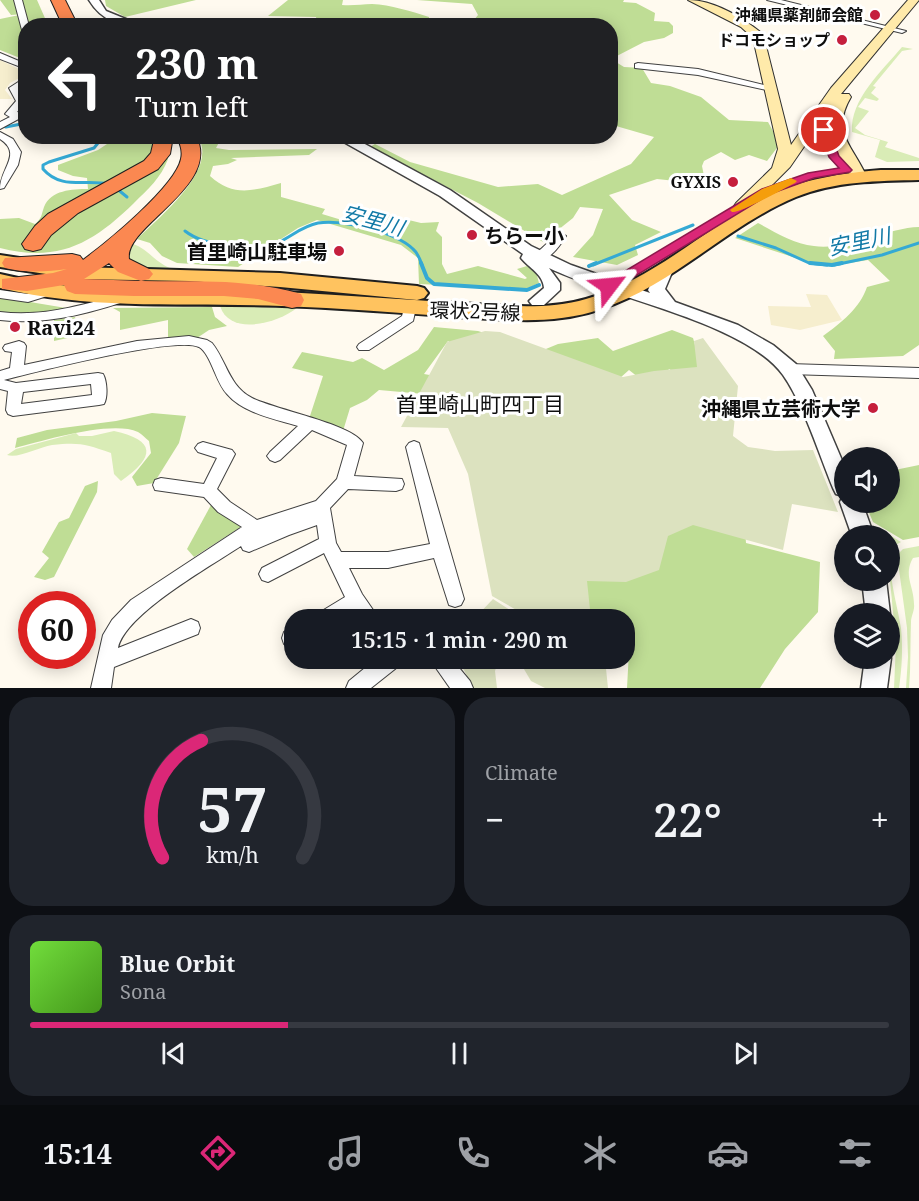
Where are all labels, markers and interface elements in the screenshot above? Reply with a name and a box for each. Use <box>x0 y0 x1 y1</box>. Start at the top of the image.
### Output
place label: 沖縄県薬剤師会館 <box>735 4 863 26</box>
marker: 沖縄県薬剤師会館 <box>868 8 882 22</box>
place label: ドコモショップ <box>718 29 830 51</box>
marker: ドコモショップ <box>835 33 849 47</box>
text: 230 m <box>135 34 259 91</box>
icon: left <box>36 42 114 120</box>
text: Turn left <box>135 88 248 125</box>
pin <box>798 104 849 155</box>
icon: arrive <box>807 113 840 146</box>
place label: GYXIS <box>671 171 721 193</box>
marker: GYXIS <box>726 175 740 189</box>
water label: 安里川 <box>339 198 409 242</box>
water label: 安里川 <box>825 220 895 261</box>
place label: ちらー小 <box>484 222 564 249</box>
marker: ちらー小 <box>465 228 479 242</box>
place label: 首里崎山駐車場 <box>187 238 327 265</box>
marker: 首里崎山駐車場 <box>332 244 346 258</box>
position arrow <box>577 254 641 318</box>
street label: 環状2号線 <box>429 296 521 326</box>
place label: Ravi24 <box>27 314 95 341</box>
marker: Ravi24 <box>8 320 22 334</box>
district label: 首里崎山町四丁目 <box>396 390 564 418</box>
place label: 沖縄県立芸術大学 <box>701 395 861 422</box>
marker: 沖縄県立芸術大学 <box>866 401 880 415</box>
map controls <box>834 447 900 669</box>
button: sound <box>834 447 900 513</box>
button: search <box>834 525 900 591</box>
speed limit sign: 60 <box>18 591 96 669</box>
button: layers <box>834 603 900 669</box>
text: 15:15 · 1 min · 290 m <box>351 624 568 654</box>
text: Climate <box>485 759 558 786</box>
text: 57 <box>197 765 267 850</box>
text: 22° <box>653 789 722 850</box>
text: − <box>485 797 504 842</box>
text: + <box>871 797 889 842</box>
text: km/h <box>206 841 259 870</box>
text: Blue Orbit <box>120 948 235 978</box>
text: Sona <box>120 978 167 1005</box>
icon: previous <box>157 1037 190 1070</box>
icon: pause <box>443 1037 476 1070</box>
icon: next <box>729 1037 762 1070</box>
icon: directions <box>197 1132 239 1174</box>
icon: music <box>325 1132 367 1174</box>
icon: phone <box>452 1132 494 1174</box>
icon: climate <box>579 1132 621 1174</box>
icon: car <box>707 1132 749 1174</box>
icon: filters <box>834 1132 876 1174</box>
text: 15:14 <box>43 1135 112 1172</box>

